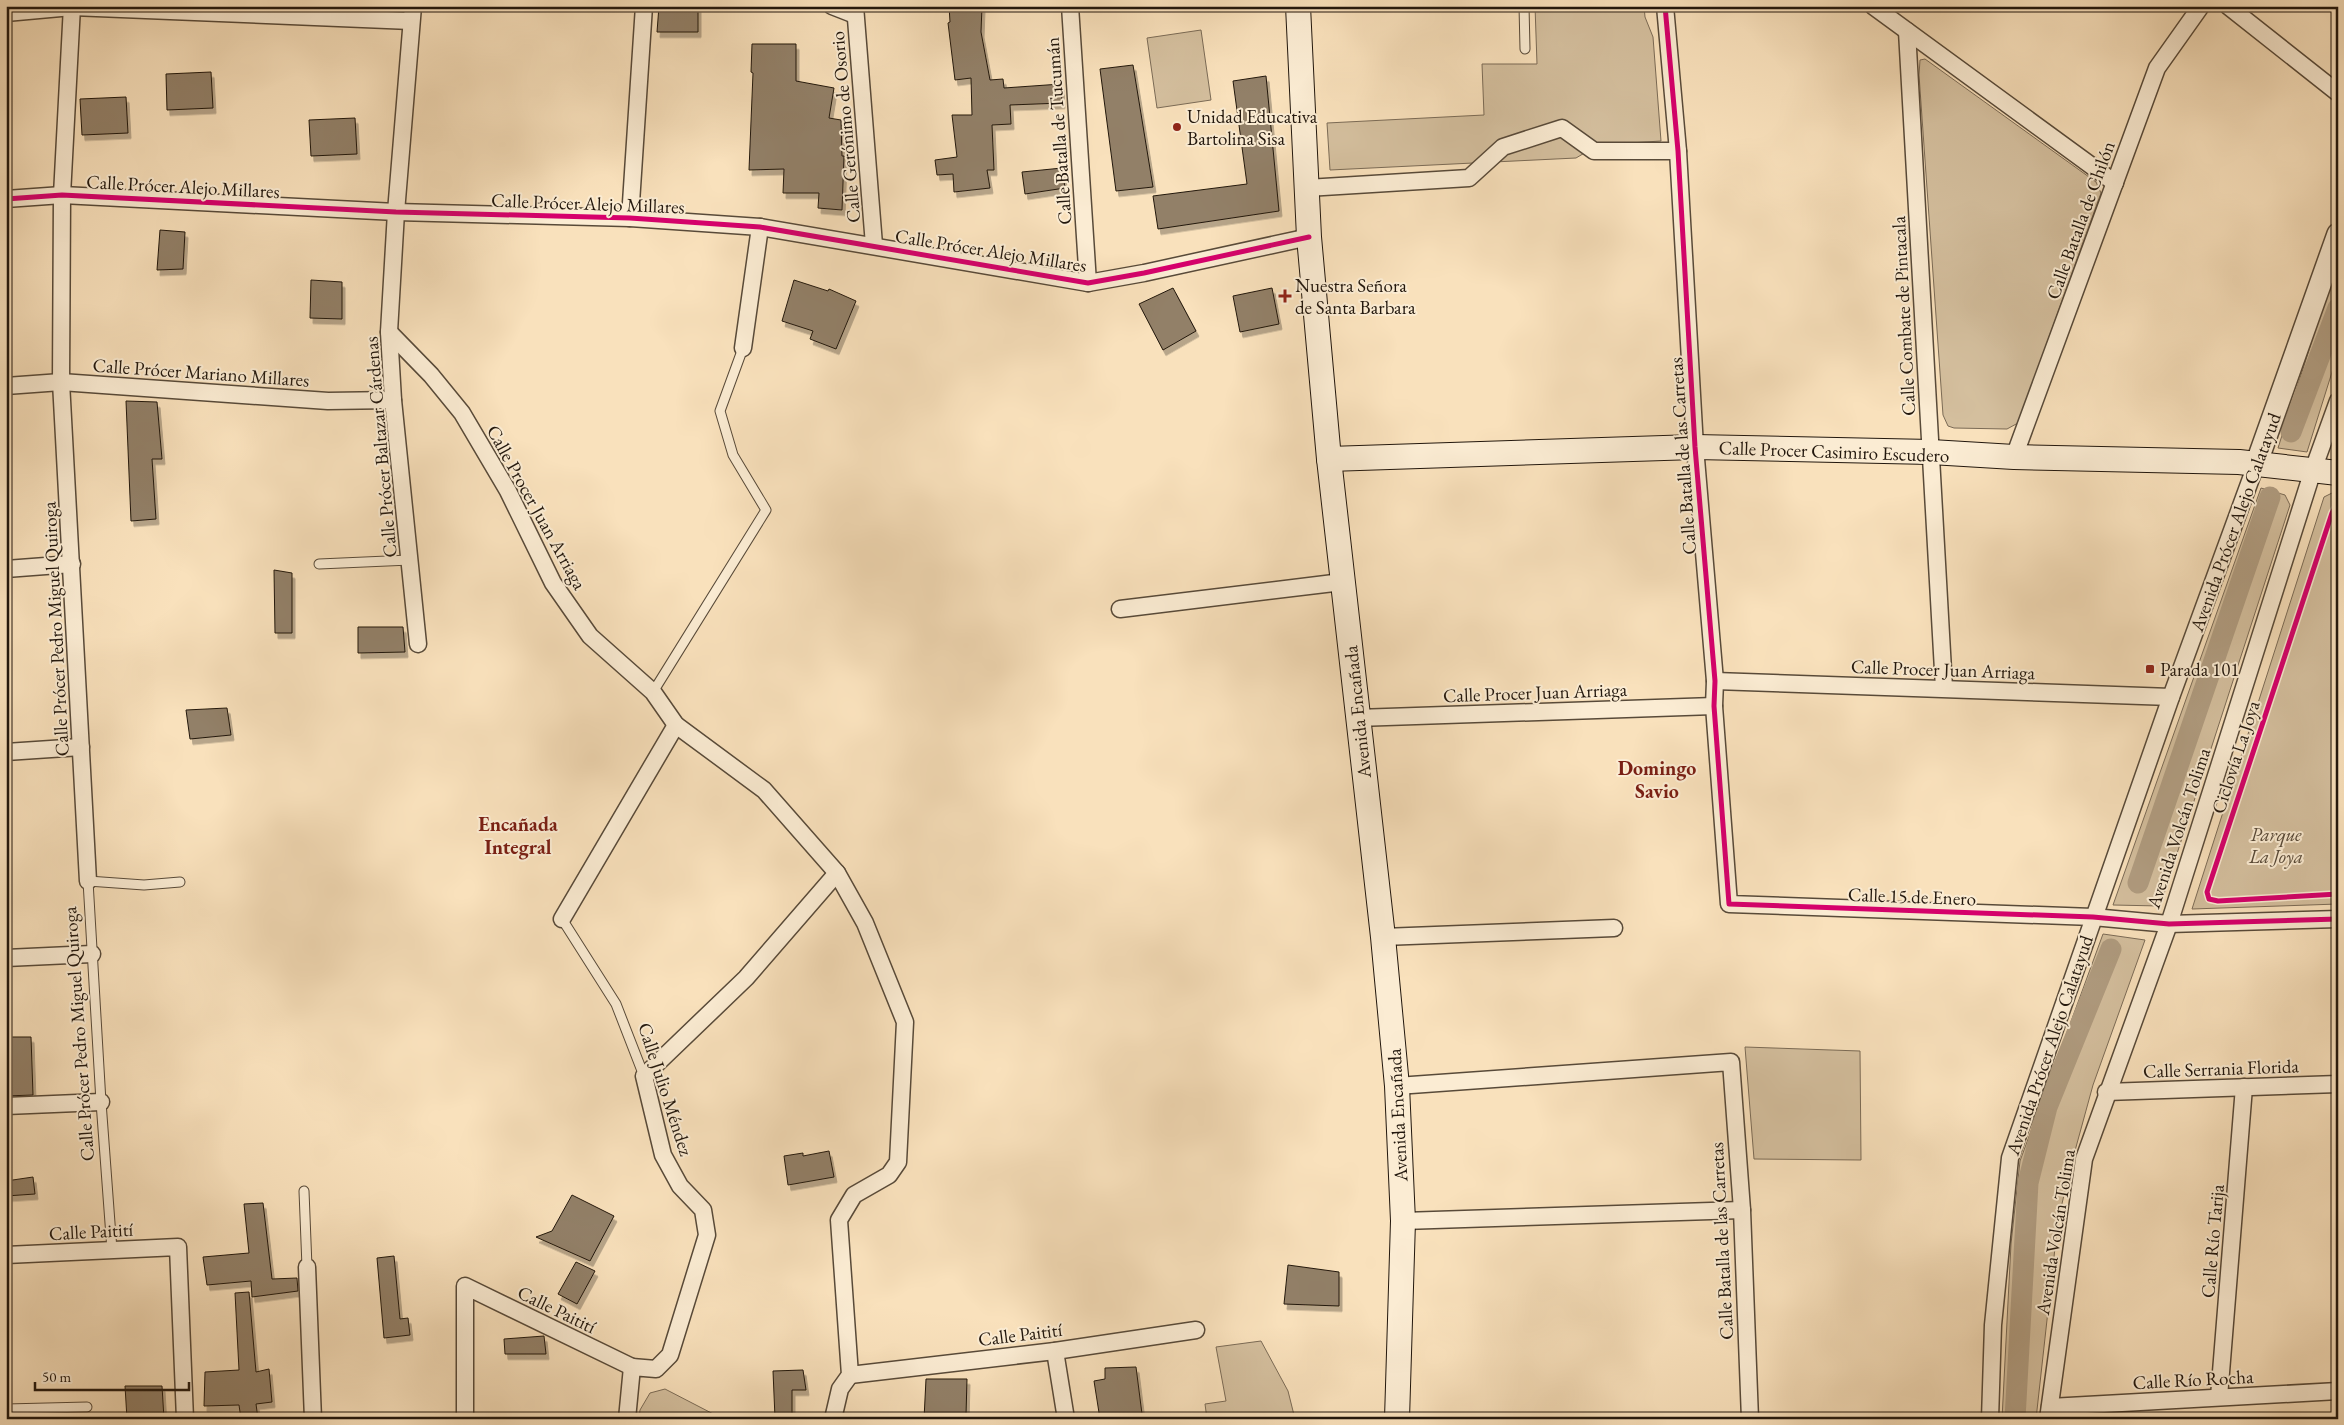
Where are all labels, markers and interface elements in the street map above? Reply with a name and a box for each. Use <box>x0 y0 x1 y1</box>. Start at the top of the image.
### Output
street label: Calle Gerónimo de Osorio <box>825 30 866 224</box>
street label: Calle Batalla de Tucumán <box>1039 36 1078 226</box>
place label: Unidad Educativa Bartolina Sisa <box>1187 104 1318 151</box>
marker: Unidad Educativa Bartolina Sisa <box>1171 121 1183 133</box>
street label: Calle Batalla de Chilón <box>2040 137 2121 303</box>
street label: Calle Prócer Alejo Millares <box>86 169 280 204</box>
street label: Calle Prócer Alejo Millares <box>491 188 685 219</box>
street label: Calle Combate de Pintacala <box>1886 215 1921 416</box>
street label: Calle Prócer Alejo Millares <box>893 223 1088 278</box>
place label: Nuestra Señora de Santa Barbara <box>1295 273 1416 320</box>
marker: Nuestra Señora de Santa Barbara <box>1279 290 1291 302</box>
street label: Calle Prócer Baltazar Cárdenas <box>358 335 403 559</box>
street label: Calle Prócer Mariano Millares <box>92 352 310 393</box>
street label: Calle Batalla de las Carretas <box>1663 356 1702 556</box>
street label: Avenida Prócer Alejo Calatayud <box>2184 409 2287 636</box>
street label: Calle Procer Juan Arriaga <box>481 421 592 594</box>
street label: Calle Procer Casimiro Escudero <box>1718 435 1950 468</box>
street label: Calle Prócer Pedro Miguel Quiroga <box>36 501 75 757</box>
street label: Avenida Encañada <box>1338 644 1377 781</box>
street label: Calle Procer Juan Arriaga <box>1850 654 2036 685</box>
place label: Parada 101 <box>2160 657 2239 682</box>
marker: Parada 101 <box>2144 663 2156 675</box>
street label: Calle Procer Juan Arriaga <box>1442 677 1628 708</box>
street label: Ciclovía La Joya <box>2205 697 2266 817</box>
street label: Avenida Volcán Tolima <box>2140 744 2216 913</box>
district label: Domingo Savio <box>1618 755 1696 804</box>
district label: Encañada Integral <box>478 811 558 860</box>
park label: Parque La Joya <box>2248 822 2303 869</box>
street label: Calle 15 de Enero <box>1847 882 1976 911</box>
street label: Calle Prócer Pedro Miguel Quiroga <box>57 905 100 1162</box>
street label: Avenida Prócer Alejo Calatayud <box>2000 932 2099 1159</box>
street label: Calle Julio Méndez <box>632 1019 699 1160</box>
street label: Avenida Encañada <box>1382 1047 1414 1183</box>
street label: Calle Serrania Florida <box>2143 1053 2300 1084</box>
street label: Calle Batalla de las Carretas <box>1704 1141 1739 1340</box>
street label: Avenida Volcán Tolima <box>2030 1147 2081 1318</box>
street label: Calle Río Tarija <box>2195 1183 2230 1299</box>
street label: Calle Paitití <box>48 1217 134 1246</box>
street label: Calle Paitití <box>513 1280 601 1339</box>
street label: Calle Paitití <box>977 1317 1064 1352</box>
scale bar <box>35 1360 189 1392</box>
street label: Calle Río Rocha <box>2132 1364 2254 1395</box>
text: 50 m <box>42 1367 71 1386</box>

